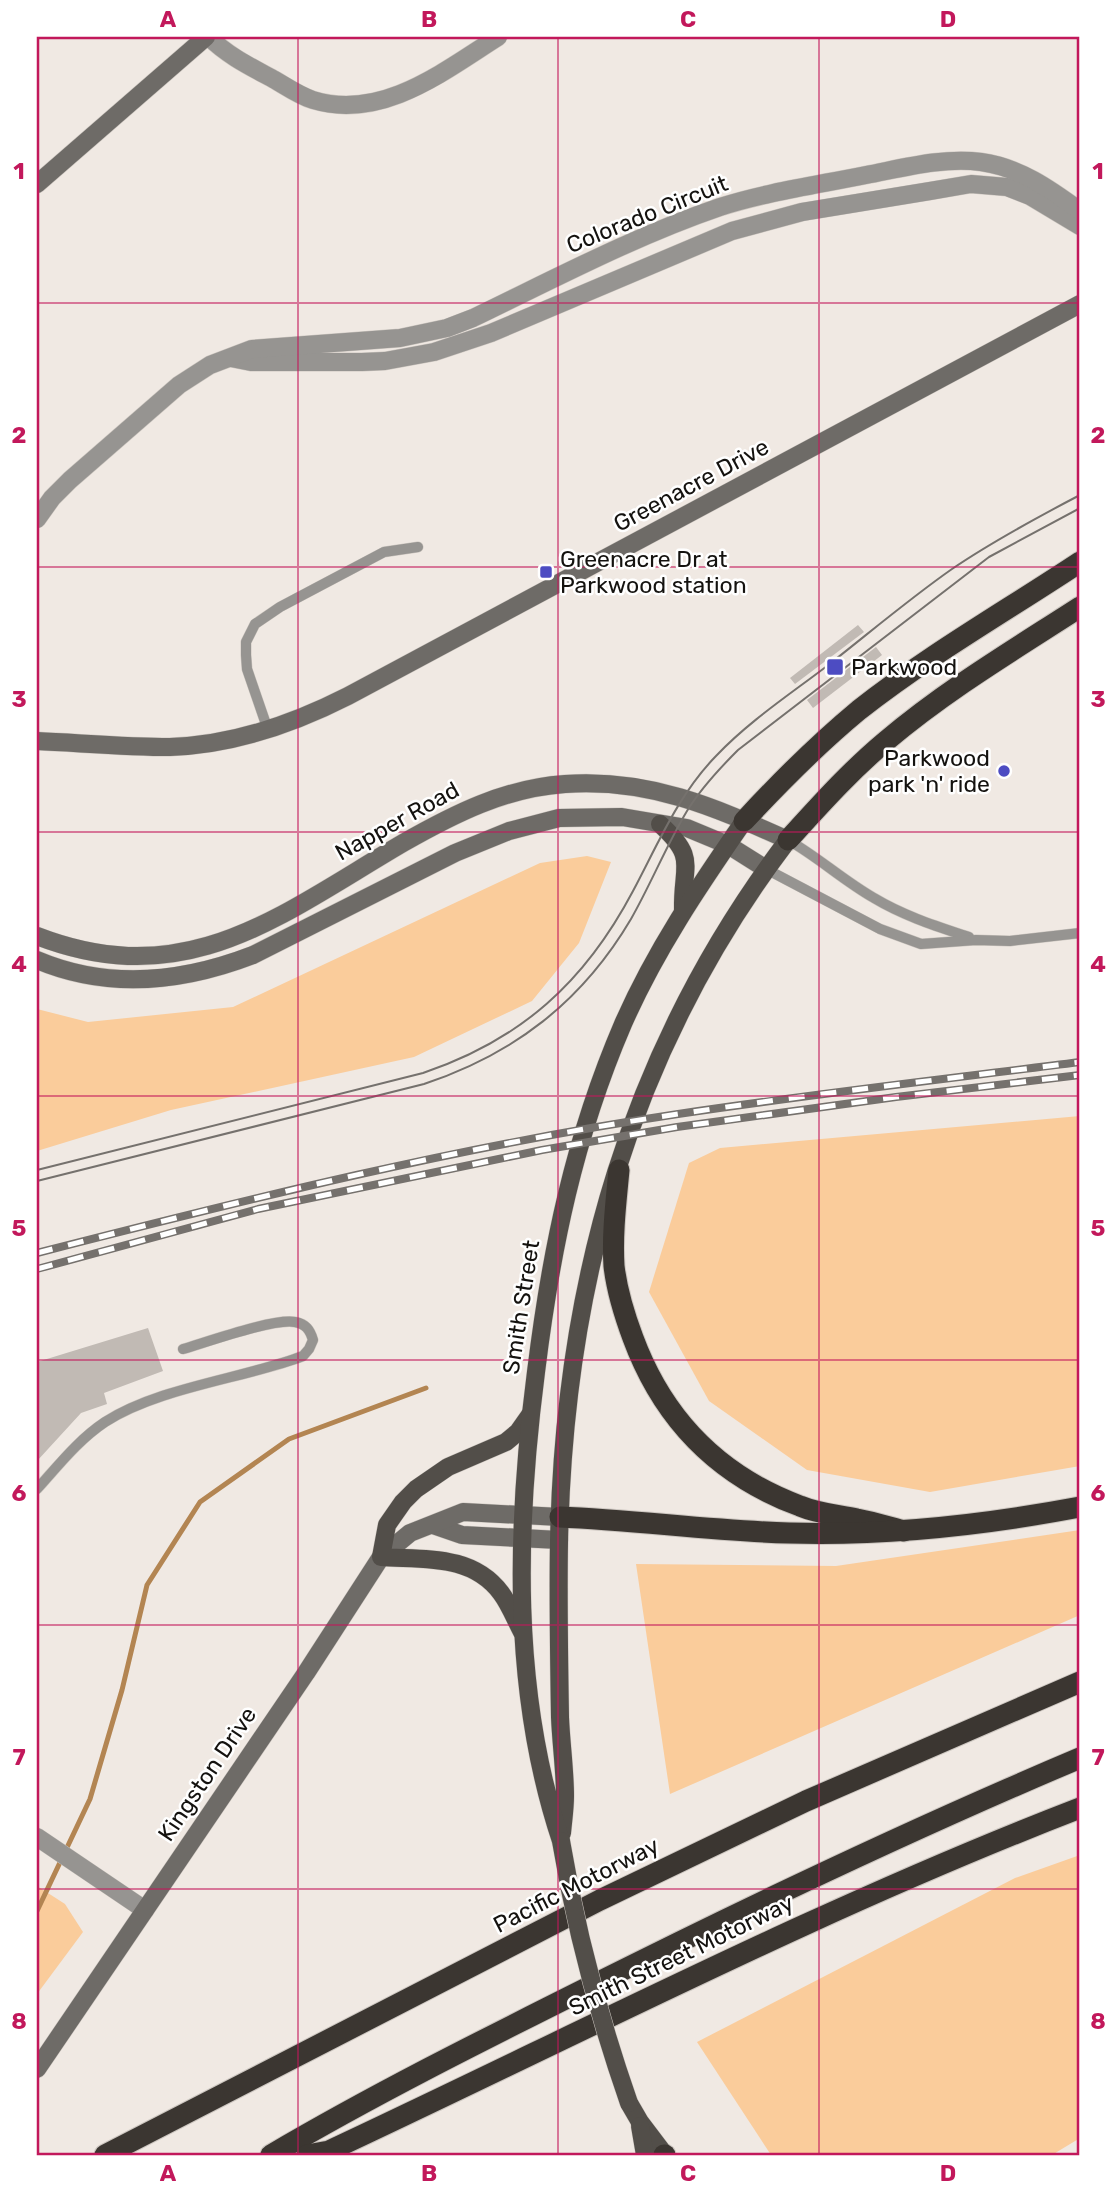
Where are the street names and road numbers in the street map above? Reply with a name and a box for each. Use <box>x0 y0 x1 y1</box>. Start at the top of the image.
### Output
street label: Colorado Circuit <box>562 169 732 259</box>
street label: Greenacre Drive <box>609 432 773 538</box>
street label: Napper Road <box>330 775 464 867</box>
street label: Smith Street <box>497 1238 545 1376</box>
street label: Kingston Drive <box>152 1702 262 1846</box>
street label: Pacific Motorway <box>489 1831 664 1939</box>
street label: Smith Street Motorway <box>564 1888 798 2022</box>

